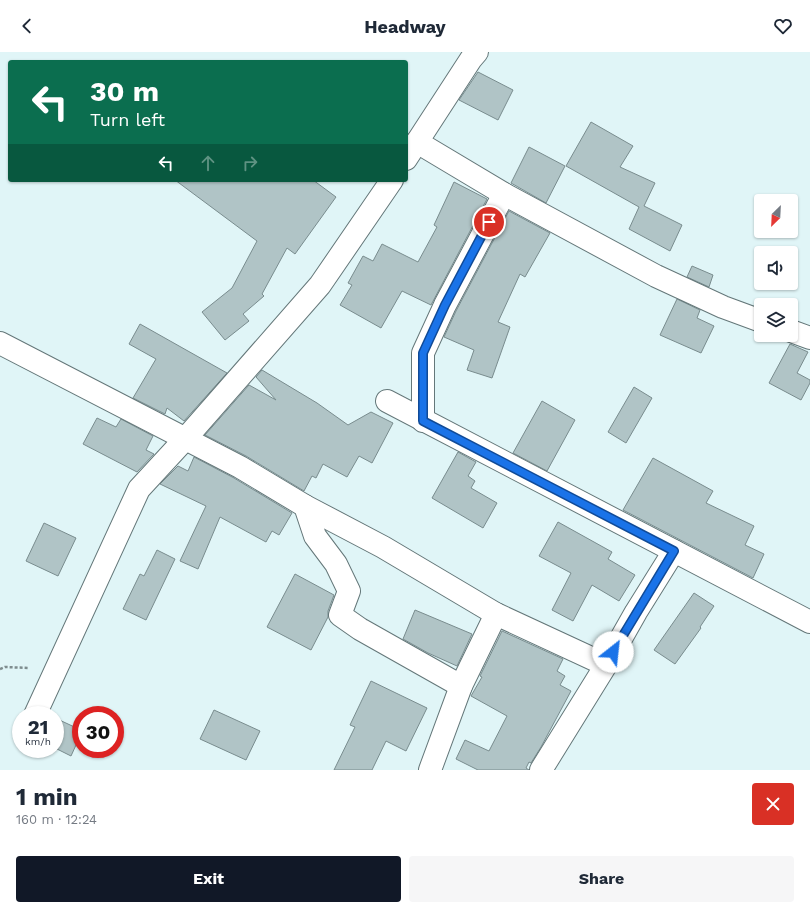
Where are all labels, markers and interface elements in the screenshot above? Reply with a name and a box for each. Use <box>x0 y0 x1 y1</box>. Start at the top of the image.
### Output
icon: back <box>16 15 38 37</box>
icon: heart <box>772 15 794 37</box>
text: Headway <box>364 16 446 37</box>
text: 30 m <box>90 75 159 108</box>
icon: left <box>24 76 76 128</box>
text: Turn left <box>90 109 165 130</box>
icon: left <box>155 152 177 174</box>
icon: ahead <box>197 152 219 174</box>
icon: right <box>239 152 261 174</box>
north arrow <box>754 194 798 238</box>
map controls <box>754 194 798 342</box>
pin <box>472 205 506 239</box>
icon: arrive <box>478 211 500 233</box>
button: sound <box>754 246 798 290</box>
button: layers <box>754 298 798 342</box>
position arrow <box>592 631 634 673</box>
speed limit sign: 30 <box>72 706 124 758</box>
text: 21 <box>28 715 48 739</box>
text: km/h <box>25 736 51 747</box>
text: 1 min <box>16 783 78 811</box>
button: close <box>752 783 794 825</box>
text: 160 m · 12:24 <box>16 812 97 827</box>
button: Exit <box>16 856 401 902</box>
button: Share <box>409 856 794 902</box>

